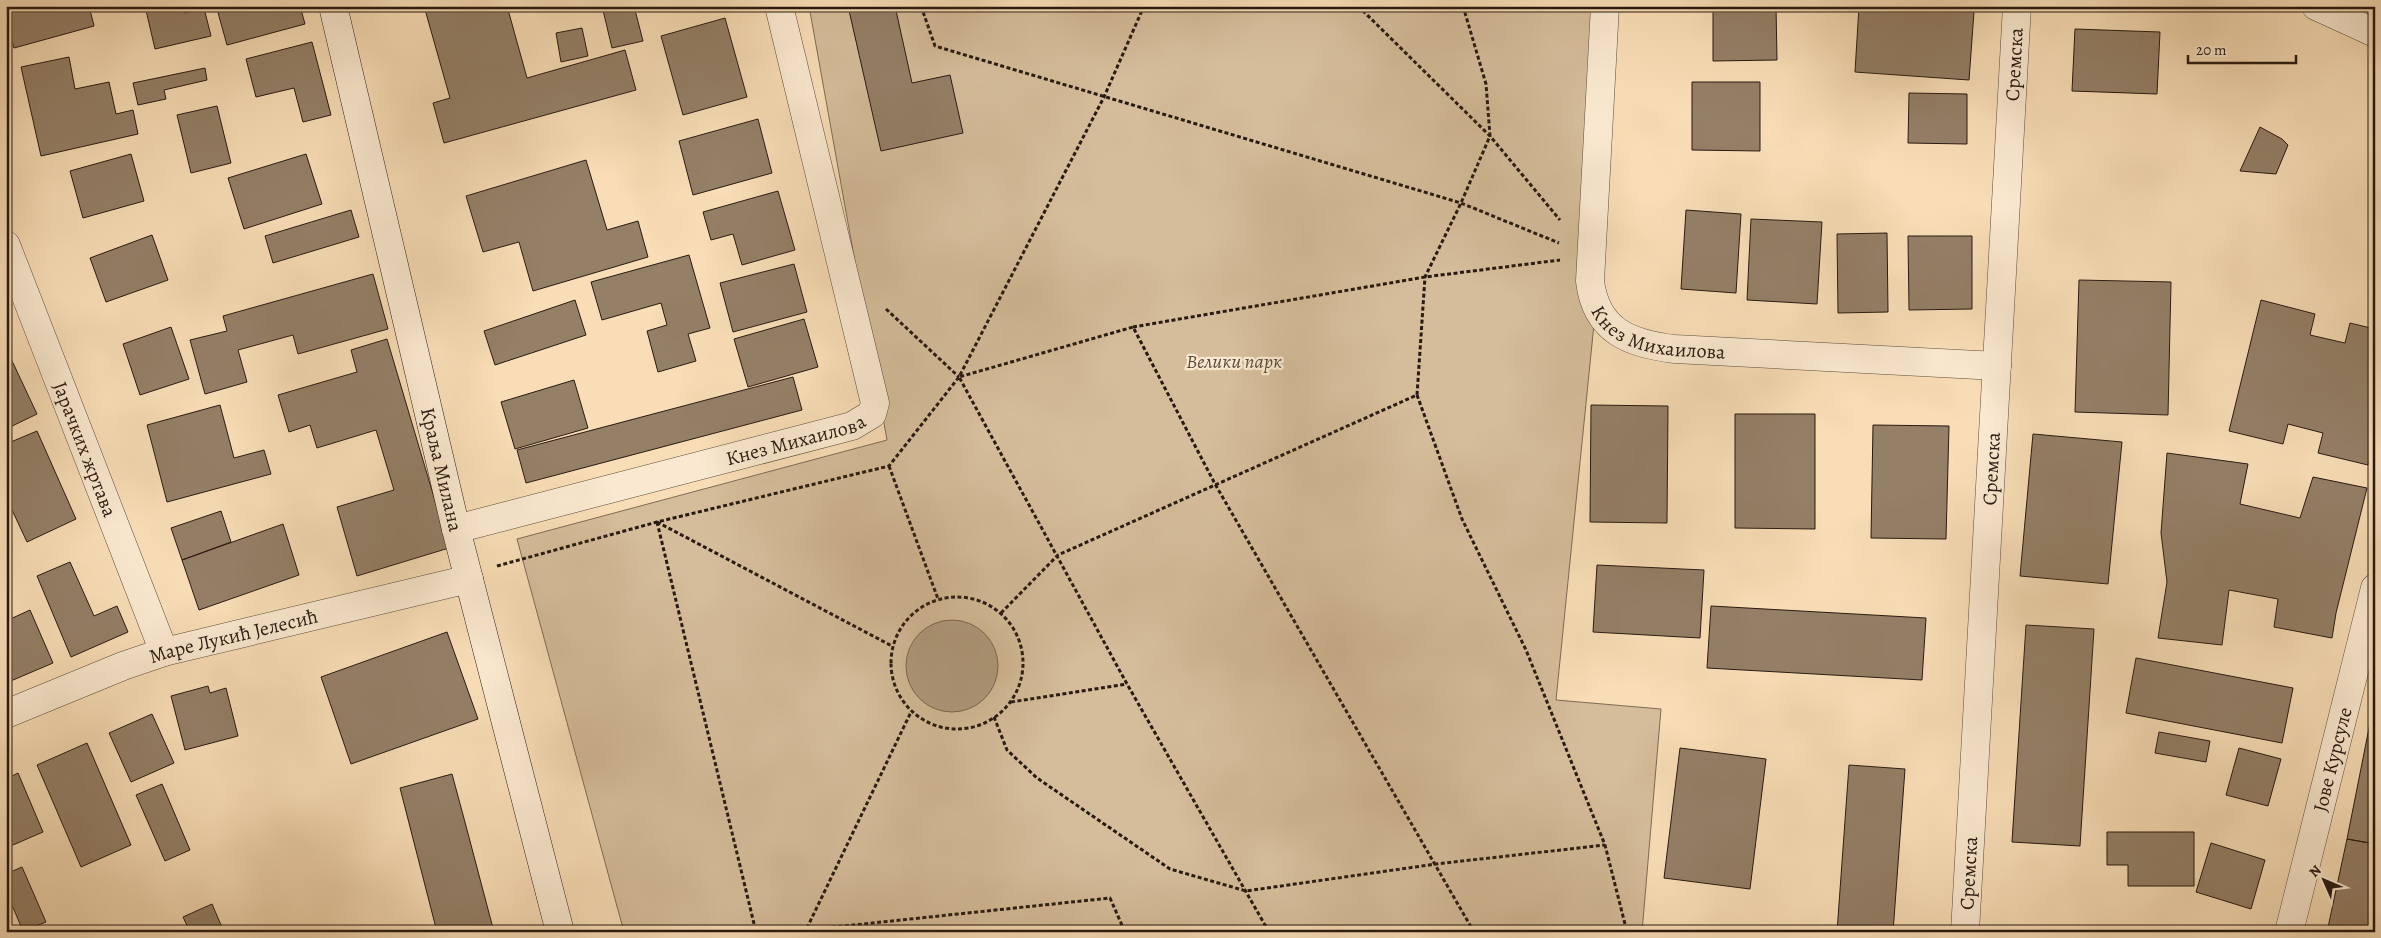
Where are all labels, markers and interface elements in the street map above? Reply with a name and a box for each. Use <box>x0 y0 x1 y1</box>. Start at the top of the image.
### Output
street label: Сремска <box>1998 26 2029 102</box>
scale bar <box>2188 32 2296 64</box>
text: 20 m <box>2196 40 2227 60</box>
street label: Кнез Михаилова <box>1585 300 1727 365</box>
park label: Велики парк <box>1186 348 1282 375</box>
street label: Јарачких жртава <box>47 378 124 521</box>
street label: Краља Милана <box>414 405 470 535</box>
street label: Кнез Михаилова <box>723 407 871 472</box>
street label: Сремска <box>1975 431 2007 506</box>
street label: Маре Лукић Јелесић <box>145 602 321 670</box>
street label: Јове Курсуле <box>2306 704 2358 815</box>
street label: Сремска <box>1953 835 1984 911</box>
north arrow <box>2298 856 2348 906</box>
text: N <box>2305 861 2325 881</box>

